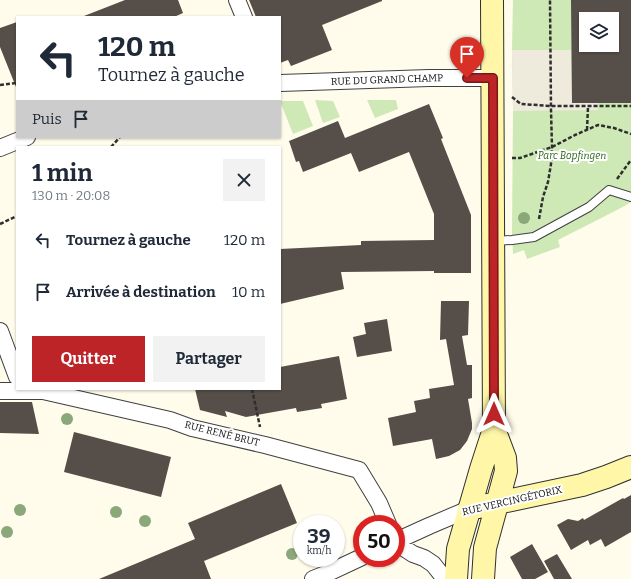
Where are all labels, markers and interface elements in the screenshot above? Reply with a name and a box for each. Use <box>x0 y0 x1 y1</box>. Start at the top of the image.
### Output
map controls <box>579 12 619 52</box>
button: layers <box>579 12 619 52</box>
text: 120 m <box>98 30 175 63</box>
icon: left <box>32 32 84 84</box>
pin <box>450 37 484 78</box>
icon: arrive <box>456 43 478 65</box>
text: Tournez à gauche <box>98 64 245 86</box>
street label: RUE DU GRAND CHAMP <box>331 72 443 88</box>
icon: arrive <box>70 108 92 130</box>
text: Puis <box>32 110 62 128</box>
park label: Parc Bopfingen <box>538 150 606 162</box>
text: 1 min <box>32 159 93 187</box>
button: close <box>223 159 265 201</box>
text: 130 m · 20:08 <box>32 188 110 203</box>
icon: left <box>32 229 54 251</box>
text: Tournez à gauche <box>66 231 191 249</box>
text: 120 m <box>224 231 265 249</box>
icon: arrive <box>32 281 54 303</box>
text: Arrivée à destination <box>66 283 216 301</box>
text: 10 m <box>232 283 265 301</box>
button: Quitter <box>32 336 145 382</box>
button: Partager <box>153 336 265 382</box>
position arrow <box>473 393 515 435</box>
street label: RUE RENÉ BRUT <box>183 417 261 449</box>
street label: RUE VERCINGÉTORIX <box>460 482 563 518</box>
speed limit sign: 50 <box>353 515 405 567</box>
text: 39 <box>307 524 331 548</box>
text: km/h <box>307 545 331 557</box>

